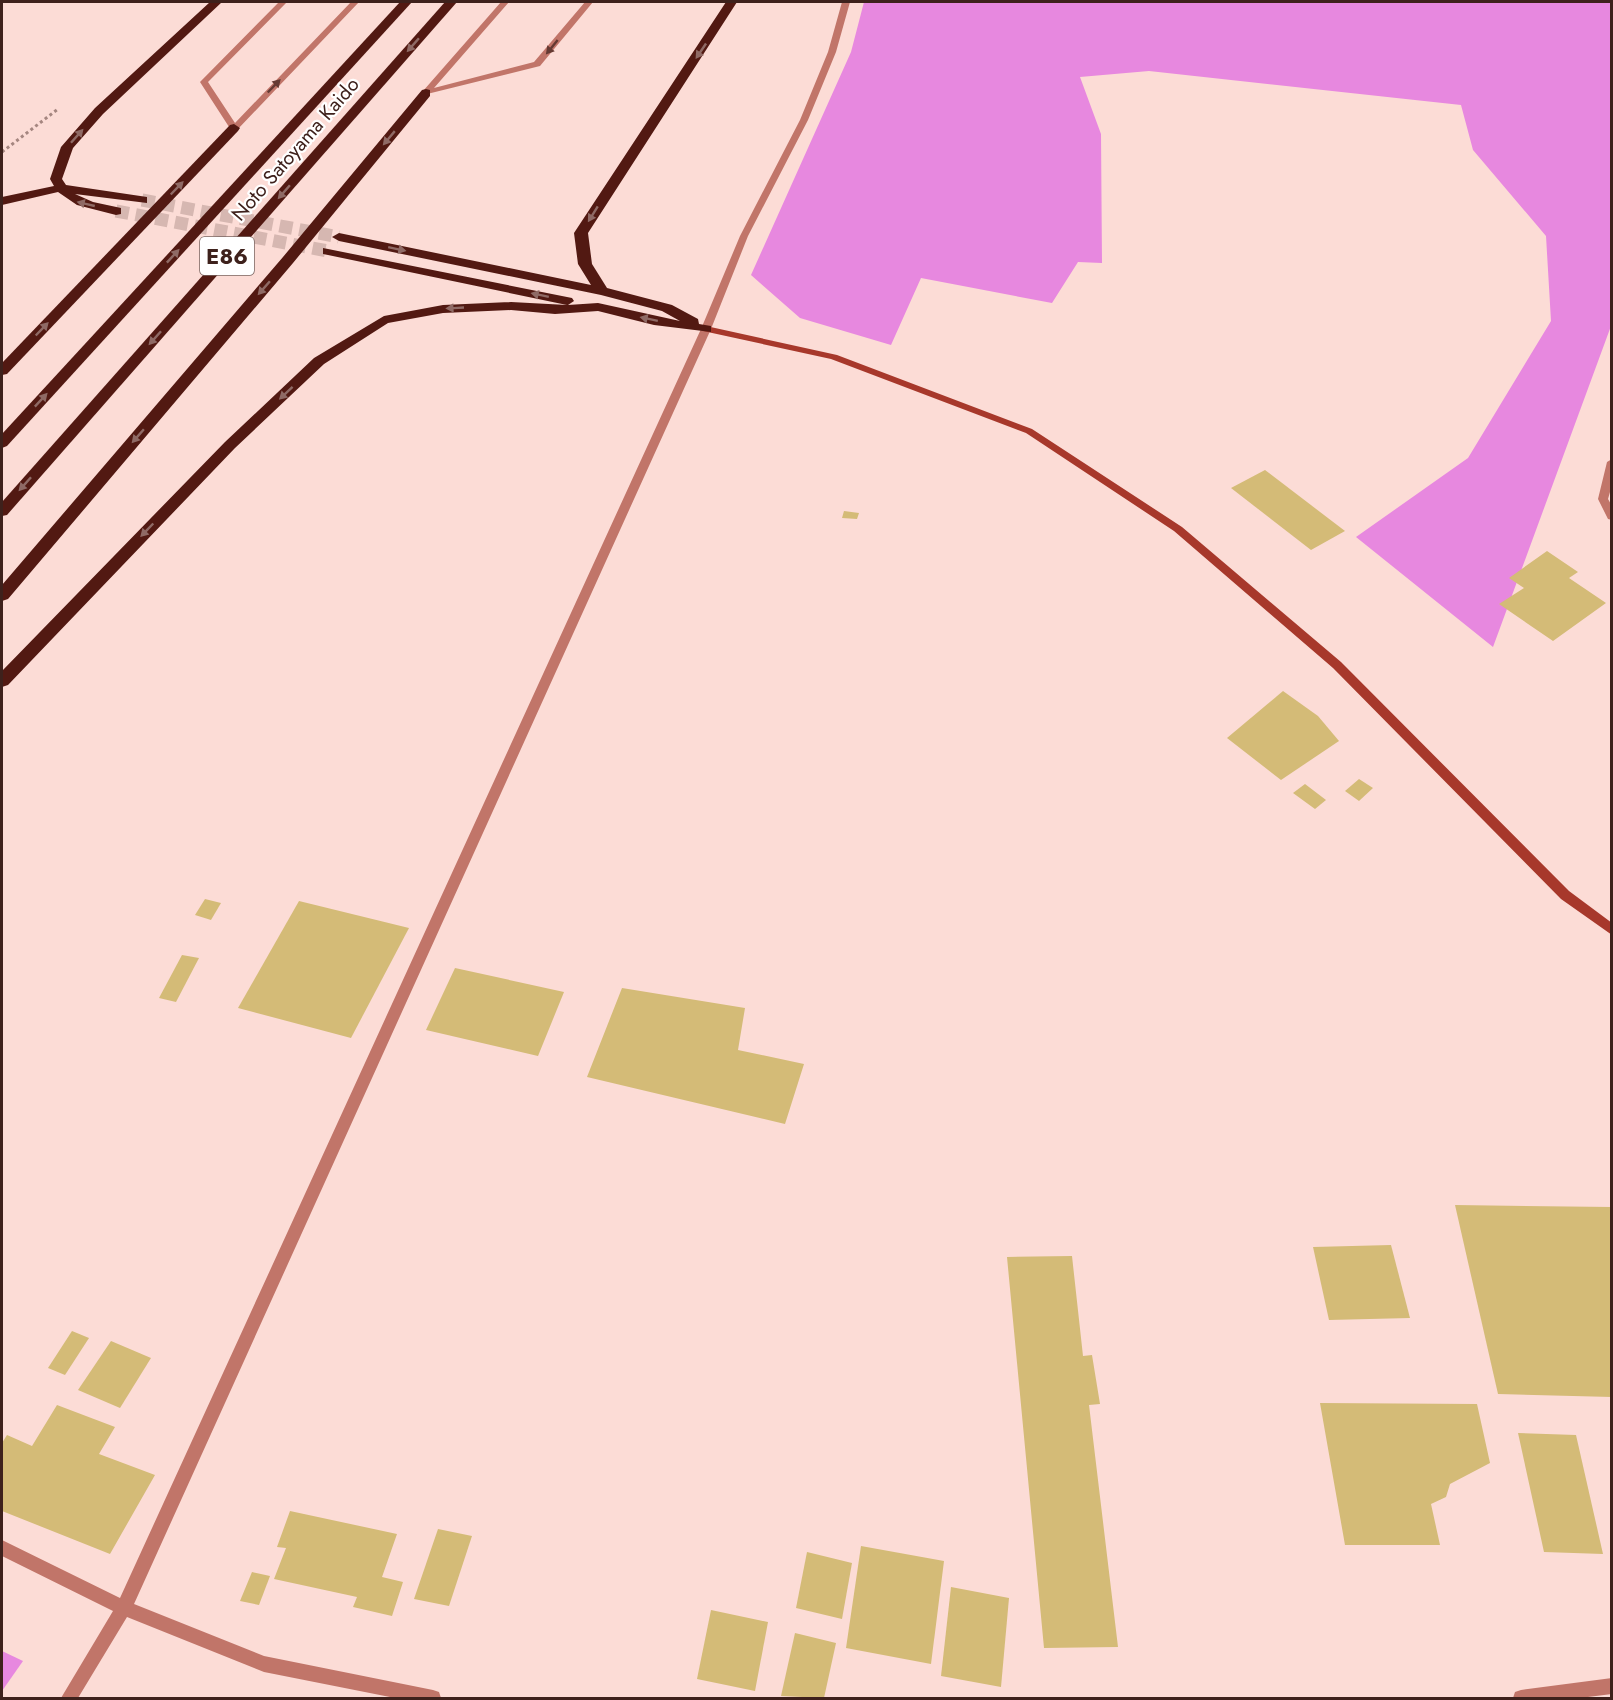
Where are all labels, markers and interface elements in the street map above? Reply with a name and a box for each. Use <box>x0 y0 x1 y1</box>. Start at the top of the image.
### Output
one-way arrow <box>406 38 420 53</box>
one-way arrow <box>545 39 558 55</box>
one-way arrow <box>695 43 706 59</box>
street label: Noto Satoyama Kaido <box>225 71 366 228</box>
one-way arrow <box>267 78 281 93</box>
one-way arrow <box>70 129 83 144</box>
one-way arrow <box>383 130 396 145</box>
one-way arrow <box>169 181 183 195</box>
one-way arrow <box>278 184 291 199</box>
one-way arrow <box>77 198 95 208</box>
one-way arrow <box>587 206 598 222</box>
road number: E86 <box>200 237 254 275</box>
one-way arrow <box>388 244 406 254</box>
one-way arrow <box>166 249 180 264</box>
one-way arrow <box>258 280 271 296</box>
one-way arrow <box>531 290 550 300</box>
one-way arrow <box>446 304 465 313</box>
one-way arrow <box>639 314 658 324</box>
one-way arrow <box>35 321 49 336</box>
one-way arrow <box>149 330 162 345</box>
one-way arrow <box>279 385 293 399</box>
one-way arrow <box>34 393 47 408</box>
one-way arrow <box>131 428 144 444</box>
one-way arrow <box>19 476 32 492</box>
one-way arrow <box>141 523 155 537</box>

